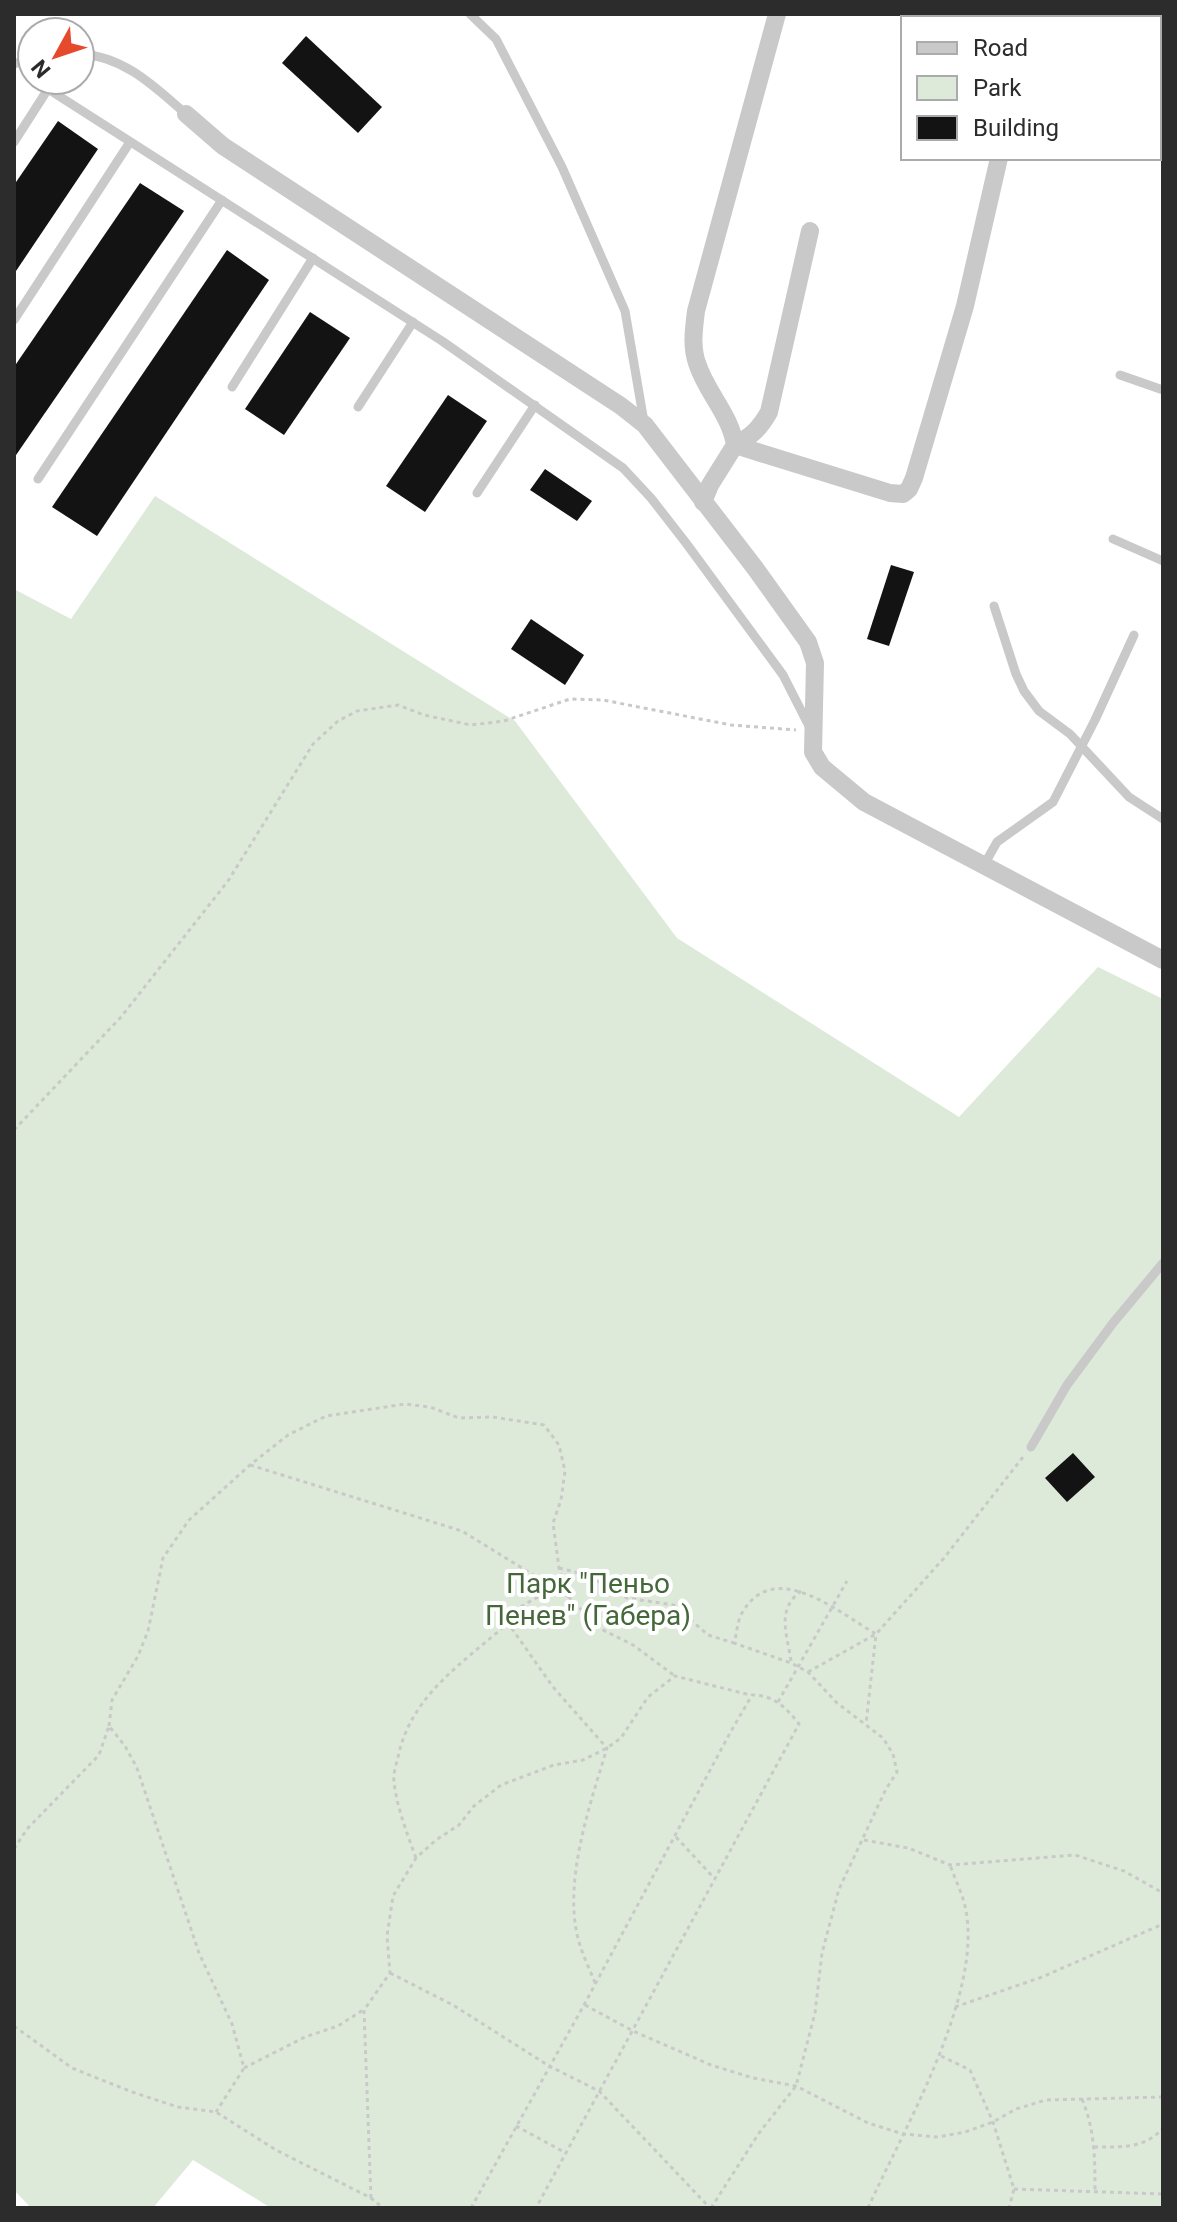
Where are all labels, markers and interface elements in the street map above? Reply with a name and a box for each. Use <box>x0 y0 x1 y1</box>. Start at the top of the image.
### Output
north arrow <box>16 16 96 96</box>
legend <box>901 16 1161 160</box>
text: Road <box>973 34 1028 62</box>
text: N <box>26 55 56 83</box>
text: Park <box>973 74 1022 102</box>
text: Building <box>973 114 1059 142</box>
park label: Парк "Пеньо Пенев" (Габера) <box>485 1567 691 1632</box>

